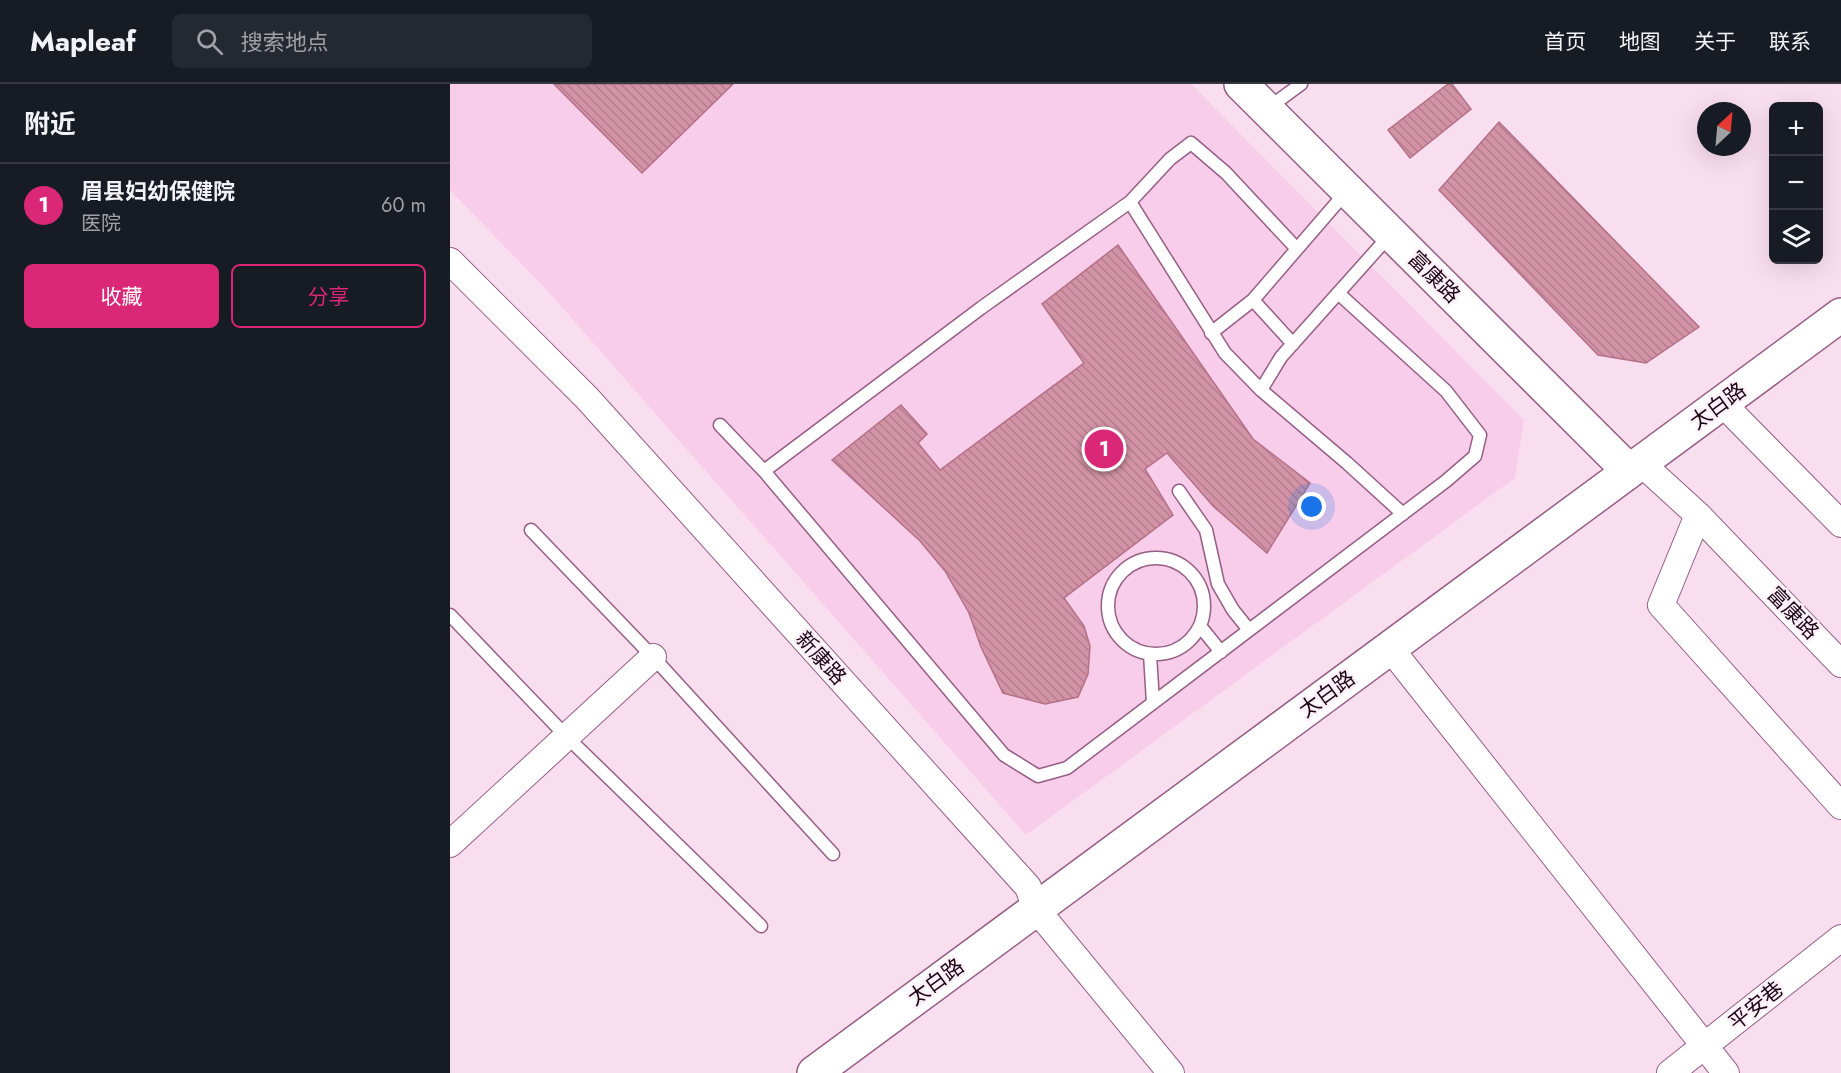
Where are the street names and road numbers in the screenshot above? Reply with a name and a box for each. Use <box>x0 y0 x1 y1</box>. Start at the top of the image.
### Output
street label: 富康路 <box>1401 244 1467 310</box>
street label: 太白路 <box>1684 375 1752 437</box>
street label: 富康路 <box>1760 580 1826 646</box>
street label: 新康路 <box>789 625 853 691</box>
street label: 太白路 <box>1293 663 1361 725</box>
street label: 太白路 <box>902 951 970 1013</box>
street label: 平安巷 <box>1722 975 1790 1037</box>

